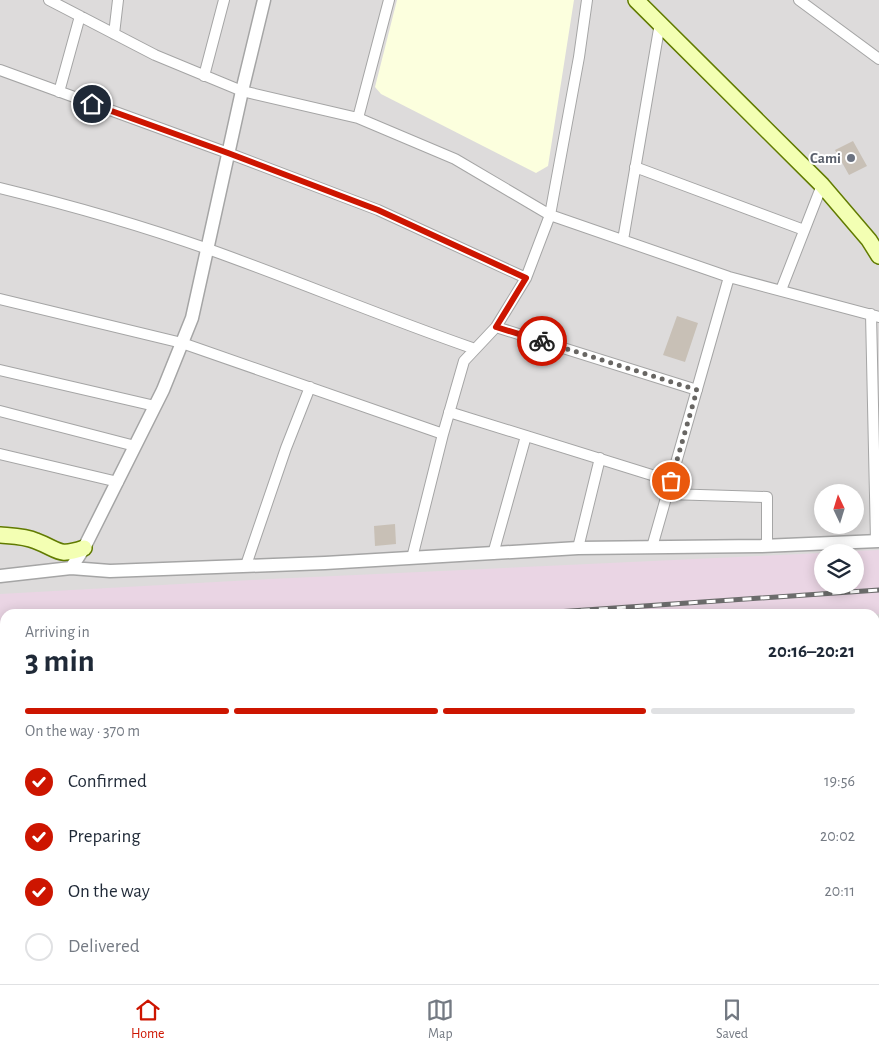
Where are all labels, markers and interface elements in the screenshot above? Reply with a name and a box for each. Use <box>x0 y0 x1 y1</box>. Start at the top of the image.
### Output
pin <box>71 83 113 125</box>
icon: home <box>78 90 106 118</box>
place label: Cami <box>810 151 841 166</box>
marker: Cami <box>845 152 857 164</box>
courier <box>517 316 567 366</box>
icon: bike <box>528 327 556 355</box>
pin <box>650 460 692 502</box>
icon: bag <box>657 467 685 495</box>
north arrow <box>814 484 864 534</box>
map controls <box>814 484 864 594</box>
button: layers <box>814 544 864 594</box>
text: Arriving in <box>25 624 90 640</box>
text: 20:16–20:21 <box>768 642 855 661</box>
text: 3 min <box>25 645 95 677</box>
text: On the way · 370 m <box>25 723 140 739</box>
icon: check <box>25 768 53 796</box>
text: Confirmed <box>68 772 147 791</box>
text: 19:56 <box>824 773 855 789</box>
icon: check <box>25 823 53 851</box>
text: Preparing <box>68 827 141 846</box>
text: 20:02 <box>820 828 855 844</box>
icon: check <box>25 878 53 906</box>
text: On the way <box>68 882 150 901</box>
text: 20:11 <box>825 883 855 899</box>
text: Delivered <box>68 937 140 956</box>
tab: Home <box>131 996 165 1043</box>
tab: Map <box>426 996 454 1043</box>
tab: Saved <box>716 996 748 1043</box>

